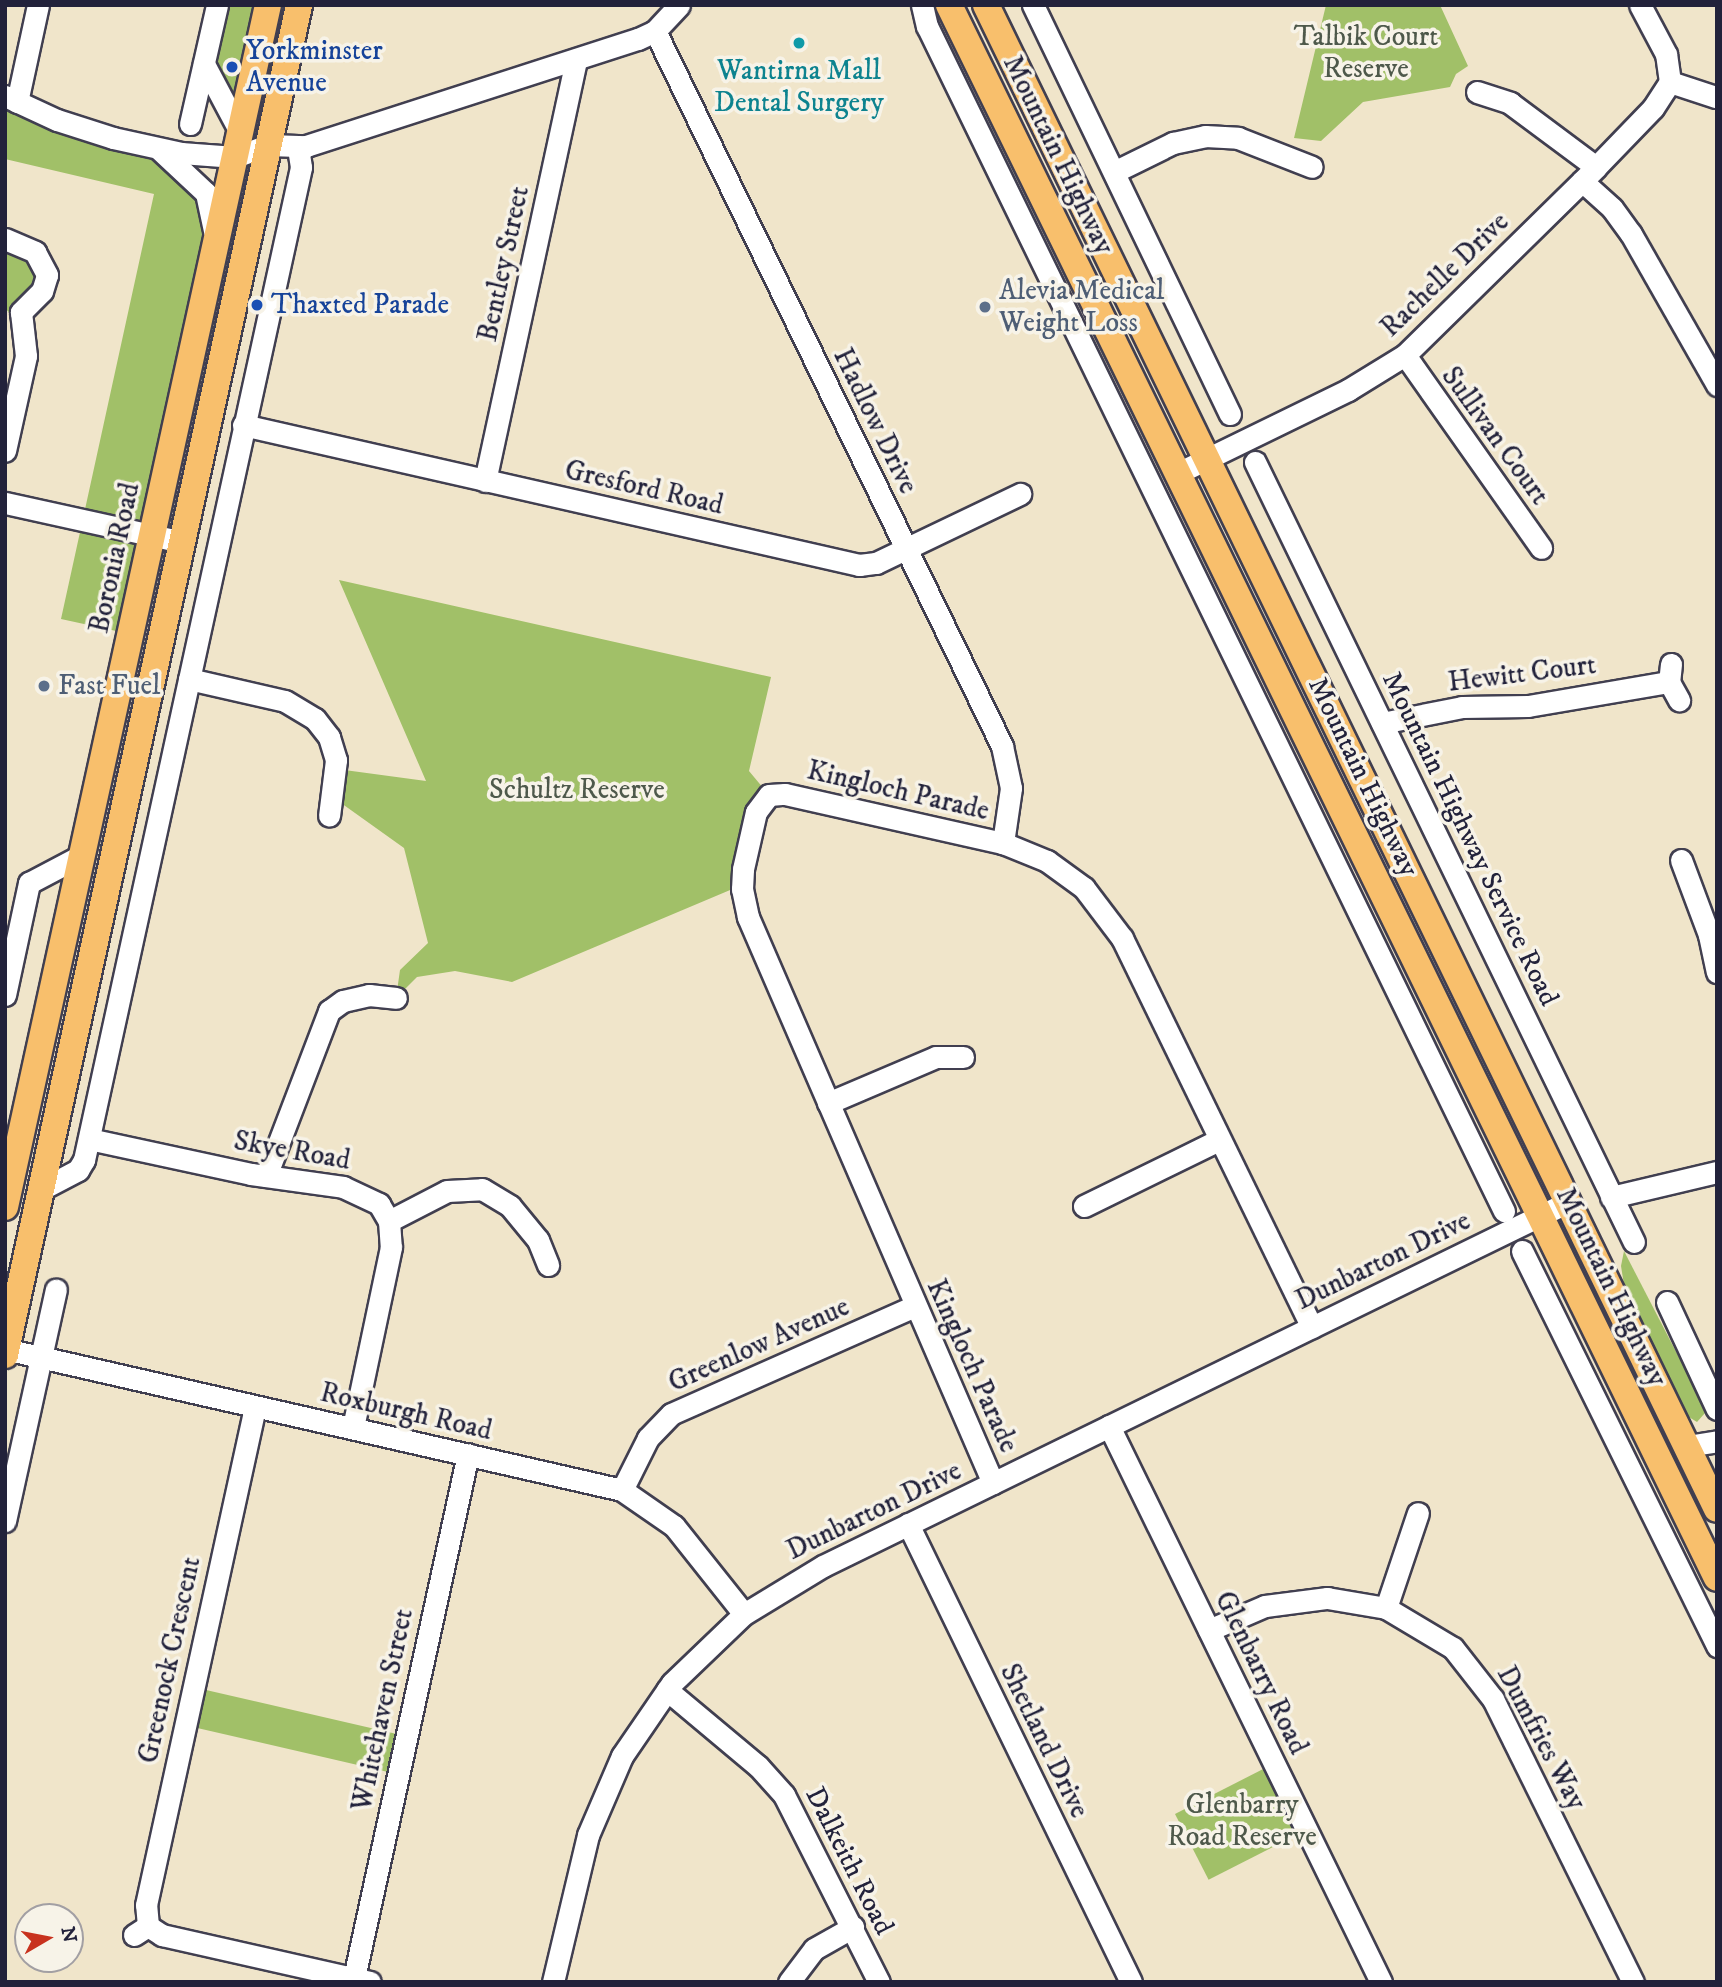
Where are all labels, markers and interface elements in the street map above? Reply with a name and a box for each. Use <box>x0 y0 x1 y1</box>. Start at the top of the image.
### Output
park label: Talbik Court Reserve <box>1294 20 1438 86</box>
place label: Yorkminster Avenue <box>246 34 383 100</box>
marker: Wantirna Mall Dental Surgery <box>791 35 807 51</box>
street label: Mountain Highway <box>995 50 1121 260</box>
place label: Wantirna Mall Dental Surgery <box>714 54 884 120</box>
marker: Yorkminster Avenue <box>224 59 240 75</box>
street label: Bentley Street <box>471 183 537 345</box>
street label: Rachelle Drive <box>1374 205 1516 345</box>
place label: Alevia Medical Weight Loss <box>999 274 1165 340</box>
place label: Thaxted Parade <box>271 288 449 322</box>
marker: Thaxted Parade <box>249 297 265 313</box>
marker: Alevia Medical Weight Loss <box>977 299 993 315</box>
street label: Hadlow Drive <box>825 343 925 499</box>
street label: Sullivan Court <box>1434 360 1556 512</box>
street label: Gresford Road <box>562 453 726 523</box>
street label: Boronia Road <box>83 480 147 636</box>
street label: Hewitt Court <box>1446 648 1598 700</box>
street label: Mountain Highway Service Road <box>1374 666 1566 1012</box>
place label: Fast Fuel <box>58 669 160 703</box>
street label: Mountain Highway <box>1300 672 1426 882</box>
marker: Fast Fuel <box>36 678 52 694</box>
street label: Kingloch Parade <box>804 754 992 828</box>
park label: Schultz Reserve <box>489 773 665 807</box>
street label: Skye Road <box>231 1124 353 1178</box>
street label: Mountain Highway <box>1548 1182 1674 1392</box>
street label: Dunbarton Drive <box>1290 1204 1476 1318</box>
street label: Kingloch Parade <box>919 1274 1025 1458</box>
street label: Greenlow Avenue <box>663 1290 855 1400</box>
street label: Roxburgh Road <box>317 1376 495 1448</box>
street label: Dunbarton Drive <box>781 1454 967 1568</box>
street label: Greenock Crescent <box>132 1554 208 1766</box>
street label: Glenbarry Road <box>1207 1586 1315 1760</box>
street label: Whitehaven Street <box>345 1606 421 1814</box>
street label: Shetland Drive <box>992 1659 1096 1823</box>
street label: Dumfries Way <box>1489 1660 1593 1816</box>
street label: Dalkeith Road <box>797 1782 901 1940</box>
park label: Glenbarry Road Reserve <box>1167 1788 1317 1854</box>
north arrow <box>14 1903 84 1973</box>
text: N <box>56 1925 81 1944</box>

